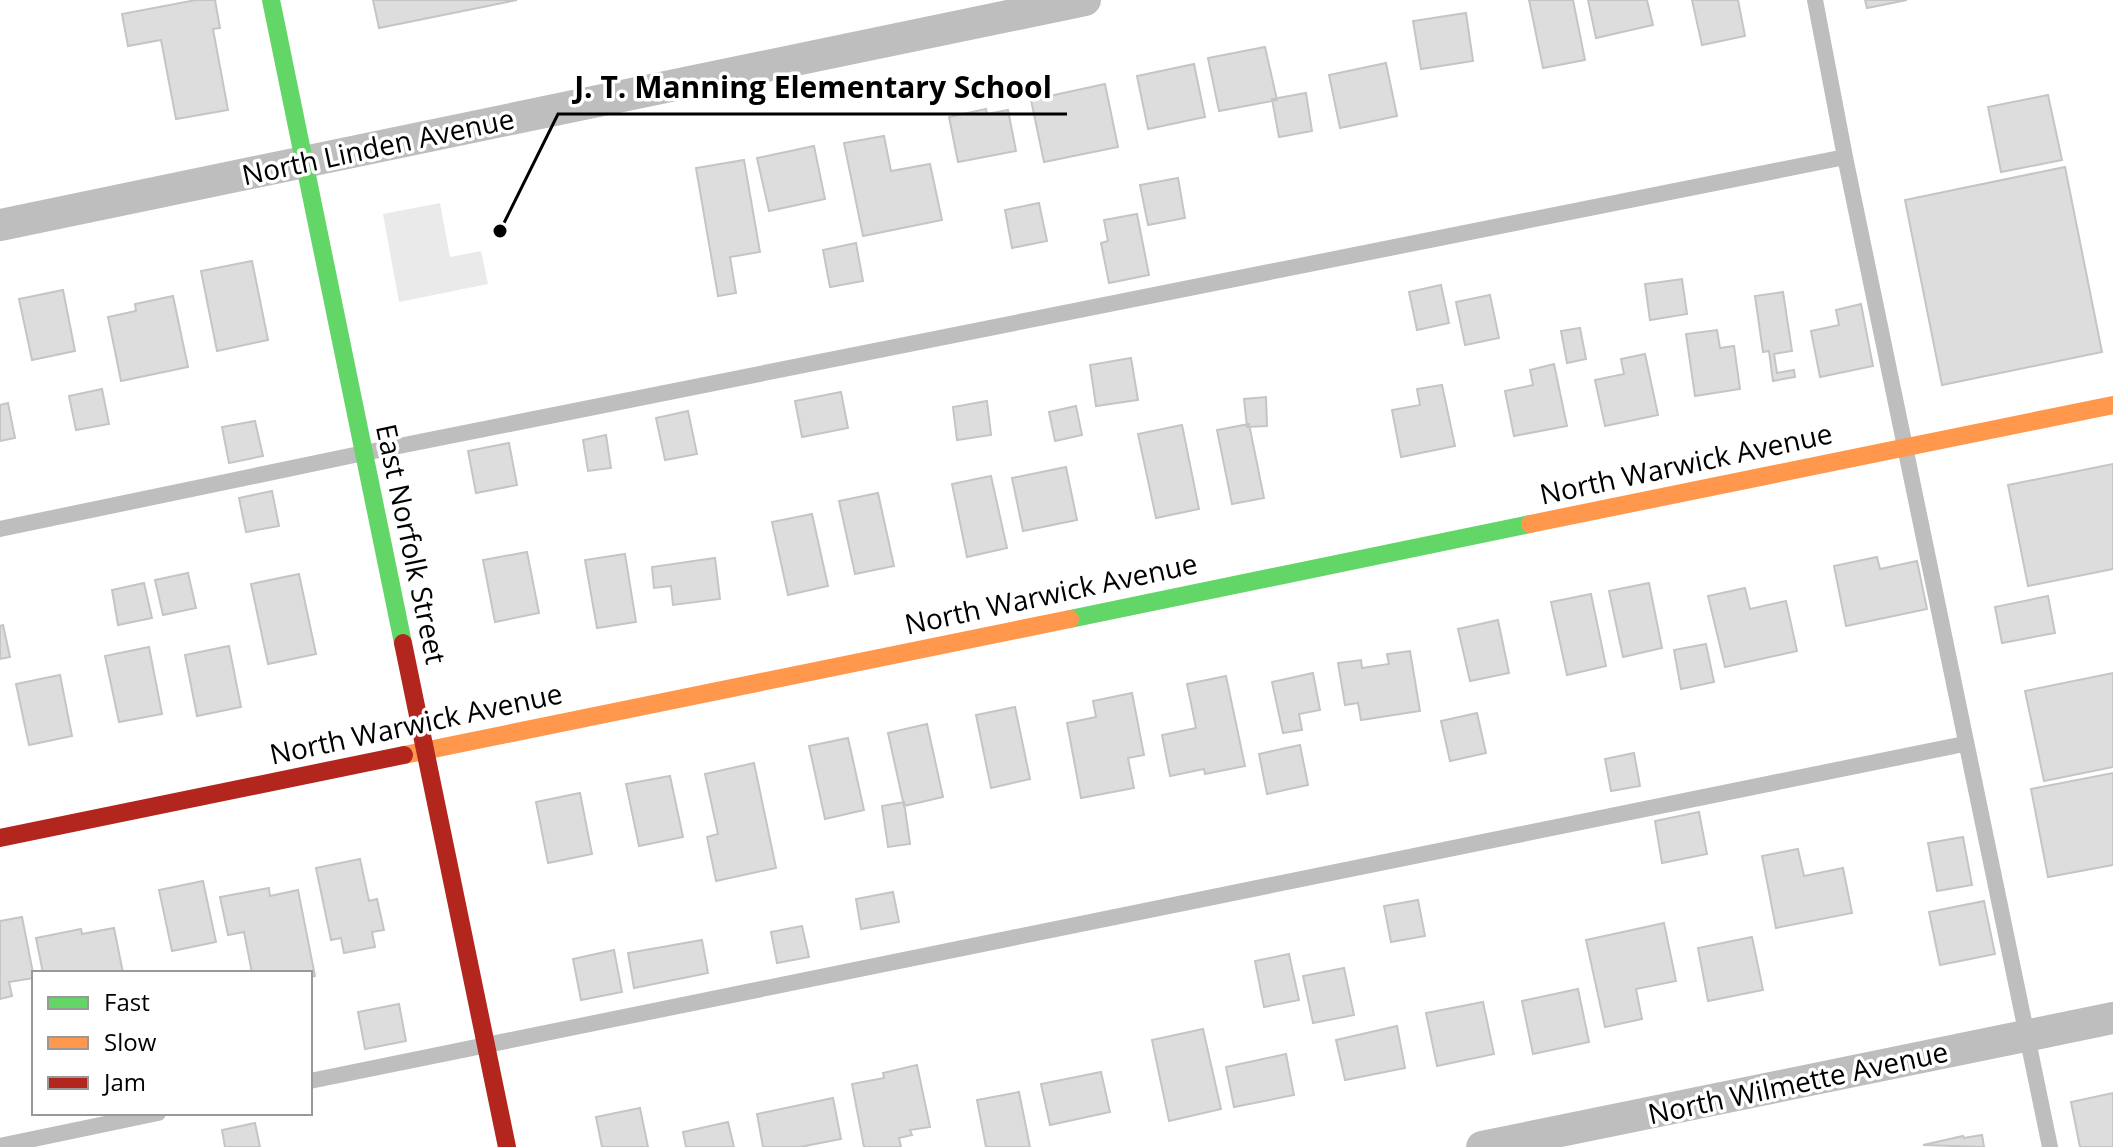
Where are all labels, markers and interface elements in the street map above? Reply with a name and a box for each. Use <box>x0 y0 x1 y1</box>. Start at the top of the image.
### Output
callout: J. T. Manning Elementary School <box>558 60 1067 114</box>
text: J. T. Manning Elementary School <box>571 66 1052 107</box>
street label: North Linden Avenue <box>238 99 517 193</box>
street label: North Warwick Avenue <box>1536 413 1836 513</box>
street label: East Norfolk Street <box>368 420 456 667</box>
street label: North Warwick Avenue <box>901 543 1201 643</box>
street label: North Warwick Avenue <box>266 673 566 773</box>
legend <box>32 971 312 1115</box>
text: Fast <box>104 985 150 1018</box>
text: Slow <box>104 1025 157 1058</box>
street label: North Wilmette Avenue <box>1644 1032 1951 1132</box>
text: Jam <box>102 1065 146 1098</box>

